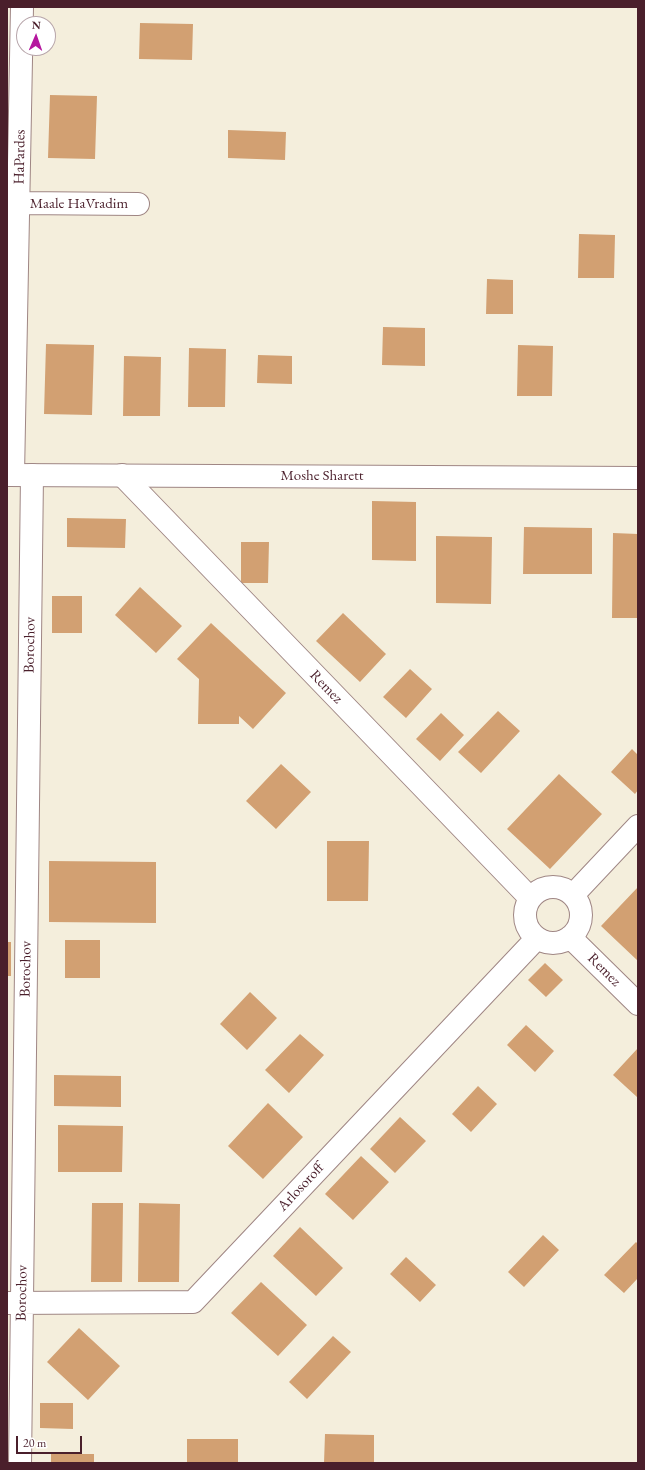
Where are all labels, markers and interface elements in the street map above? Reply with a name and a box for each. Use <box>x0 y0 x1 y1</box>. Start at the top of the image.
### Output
north arrow <box>16 16 56 56</box>
text: N <box>32 18 41 32</box>
street label: HaPardes <box>11 129 29 185</box>
street label: Maale HaVradim <box>30 195 128 213</box>
street label: Moshe Sharett <box>280 467 364 485</box>
street label: Borochov <box>21 617 39 673</box>
street label: Remez <box>306 666 346 708</box>
street label: Borochov <box>17 941 35 997</box>
street label: Remez <box>584 950 624 990</box>
street label: Arlosoroff <box>274 1159 328 1215</box>
street label: Borochov <box>13 1265 31 1321</box>
scale bar <box>18 1428 84 1454</box>
text: 20 m <box>23 1435 46 1451</box>

